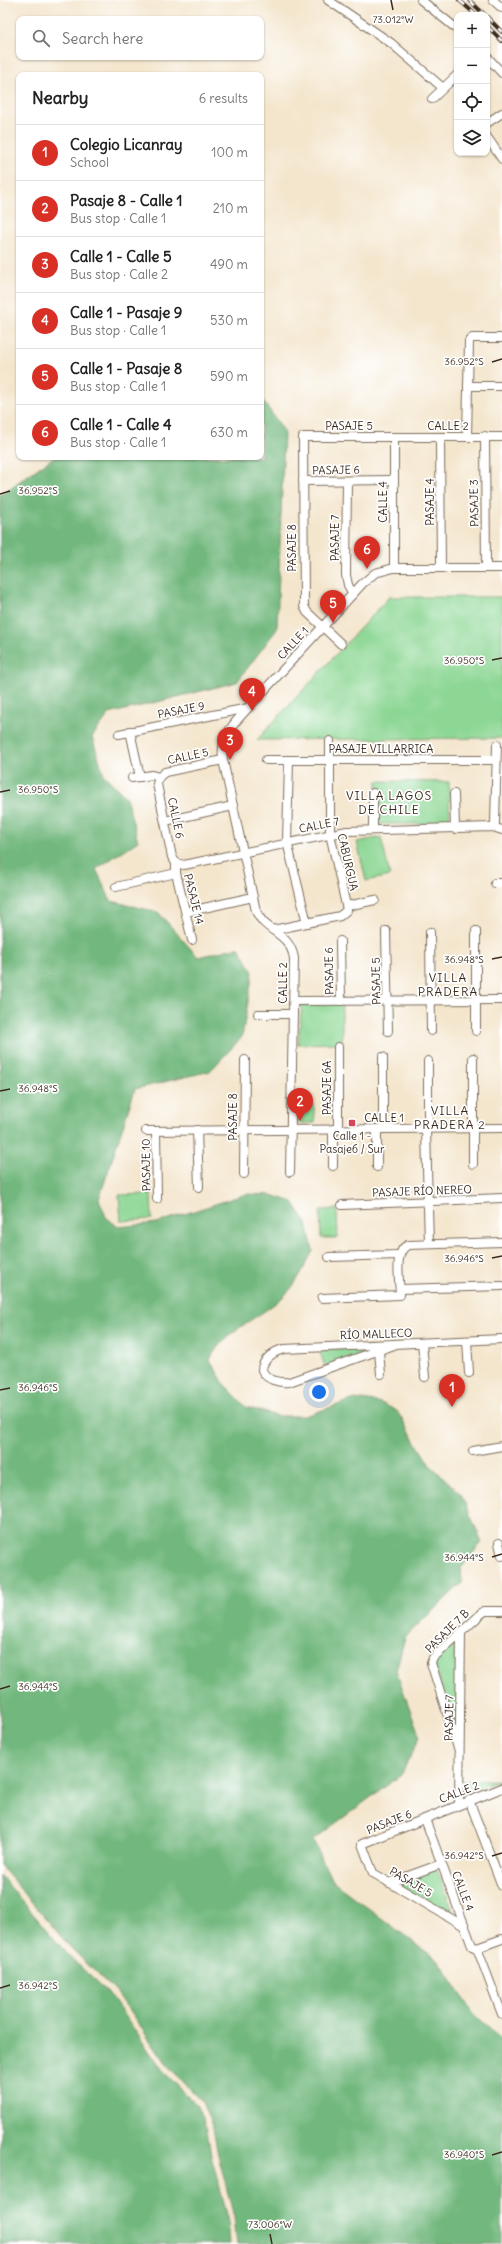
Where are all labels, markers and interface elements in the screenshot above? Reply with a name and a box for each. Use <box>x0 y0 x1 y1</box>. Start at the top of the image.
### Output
map controls <box>454 12 490 156</box>
button: + <box>454 12 490 48</box>
text: 73.012°W <box>372 13 414 26</box>
search box <box>16 16 264 60</box>
icon: search <box>30 27 52 49</box>
text: Search here <box>62 29 143 48</box>
button: − <box>454 48 490 84</box>
button: locate <box>454 84 490 120</box>
text: Nearby <box>32 87 88 109</box>
text: 6 results <box>199 90 248 107</box>
button: layers <box>454 120 490 156</box>
text: Colegio Licanray <box>70 135 183 154</box>
text: 1 <box>42 144 48 161</box>
text: 100 m <box>211 144 248 161</box>
text: School <box>70 154 109 171</box>
text: Pasaje 8 - Calle 1 <box>70 191 182 210</box>
text: 2 <box>41 200 49 217</box>
text: 210 m <box>213 200 248 217</box>
text: Bus stop · Calle 1 <box>70 210 166 227</box>
text: Calle 1 - Calle 5 <box>70 247 172 266</box>
text: 3 <box>41 256 49 273</box>
text: 490 m <box>210 256 248 273</box>
text: Bus stop · Calle 2 <box>70 266 168 283</box>
text: Calle 1 - Pasaje 9 <box>70 303 182 322</box>
text: 4 <box>41 312 49 329</box>
text: 530 m <box>210 312 248 329</box>
text: Bus stop · Calle 1 <box>70 322 166 339</box>
text: 36.952°S <box>444 355 484 368</box>
text: Calle 1 - Pasaje 8 <box>70 359 182 378</box>
text: 5 <box>41 368 49 385</box>
text: 590 m <box>210 368 248 385</box>
text: Bus stop · Calle 1 <box>70 378 166 395</box>
text: Calle 1 - Calle 4 <box>70 415 172 434</box>
street label: PASAJE 5 <box>325 419 373 433</box>
street label: CALLE 2 <box>427 419 469 433</box>
text: 6 <box>41 424 49 441</box>
text: 630 m <box>210 424 248 441</box>
text: Bus stop · Calle 1 <box>70 434 166 451</box>
street label: PASAJE 6 <box>312 463 360 477</box>
street label: PASAJE 4 <box>423 478 437 526</box>
street label: PASAJE 3 <box>467 479 481 527</box>
street label: CALLE 4 <box>376 481 390 523</box>
text: 36.952°S <box>18 484 58 497</box>
street label: PASAJE 7 <box>328 514 342 561</box>
street label: PASAJE 8 <box>285 524 299 572</box>
pin: 6 <box>354 536 380 569</box>
pin: 5 <box>320 590 346 623</box>
street label: CALLE 1 <box>274 624 312 662</box>
text: 36.950°S <box>444 654 485 667</box>
pin: 4 <box>239 678 265 711</box>
street label: PASAJE 9 <box>156 699 206 721</box>
pin: 3 <box>217 727 243 760</box>
street label: PASAJE VILLARRICA <box>329 742 433 756</box>
street label: CALLE 5 <box>166 745 210 767</box>
text: 36.950°S <box>18 783 59 796</box>
district label: VILLA LAGOS DE CHILE <box>346 788 432 817</box>
street label: CALLE 6 <box>165 796 187 840</box>
street label: CALLE 7 <box>298 814 341 836</box>
street label: CABURGUA <box>335 832 361 892</box>
street label: PASAJE 14 <box>181 872 207 926</box>
street label: PASAJE 6 <box>322 947 336 995</box>
text: 36.948°S <box>444 953 484 966</box>
street label: PASAJE 5 <box>369 957 383 1005</box>
street label: CALLE 2 <box>276 962 290 1004</box>
district label: VILLA PRADERA <box>418 970 478 999</box>
street label: PASAJE 6A <box>320 1061 334 1115</box>
text: 36.948°S <box>18 1082 58 1095</box>
pin: 2 <box>287 1088 313 1121</box>
street label: PASAJE 8 <box>226 1093 240 1141</box>
district label: VILLA PRADERA 2 <box>414 1103 486 1132</box>
street label: CALLE 1 <box>364 1111 404 1125</box>
marker: Calle 1 - Pasaje6 / Sur <box>347 1118 357 1128</box>
place label: Calle 1 - Pasaje6 / Sur <box>320 1129 385 1156</box>
street label: PASAJE 10 <box>139 1138 153 1192</box>
street label: PASAJE RÍO NEREO <box>372 1181 472 1200</box>
text: 36.946°S <box>444 1252 484 1265</box>
street label: RÍO MALLECO <box>339 1325 412 1342</box>
pin: 1 <box>439 1374 465 1407</box>
text: 36.946°S <box>18 1381 58 1394</box>
your location <box>309 1382 329 1402</box>
text: 36.944°S <box>444 1551 484 1564</box>
street label: PASAJE 7 B <box>422 1606 472 1656</box>
text: 36.944°S <box>18 1680 58 1693</box>
street label: PASAJE 7 <box>442 1694 456 1741</box>
street label: CALLE 2 <box>437 1778 481 1806</box>
street label: PASAJE 6 <box>364 1807 414 1837</box>
text: 36.942°S <box>444 1849 484 1862</box>
street label: PASAJE 5 <box>387 1864 435 1900</box>
street label: CALLE 4 <box>449 1869 477 1913</box>
text: 36.942°S <box>18 1979 58 1992</box>
text: 36.940°S <box>444 2148 485 2161</box>
text: 73.006°W <box>248 2218 292 2231</box>

